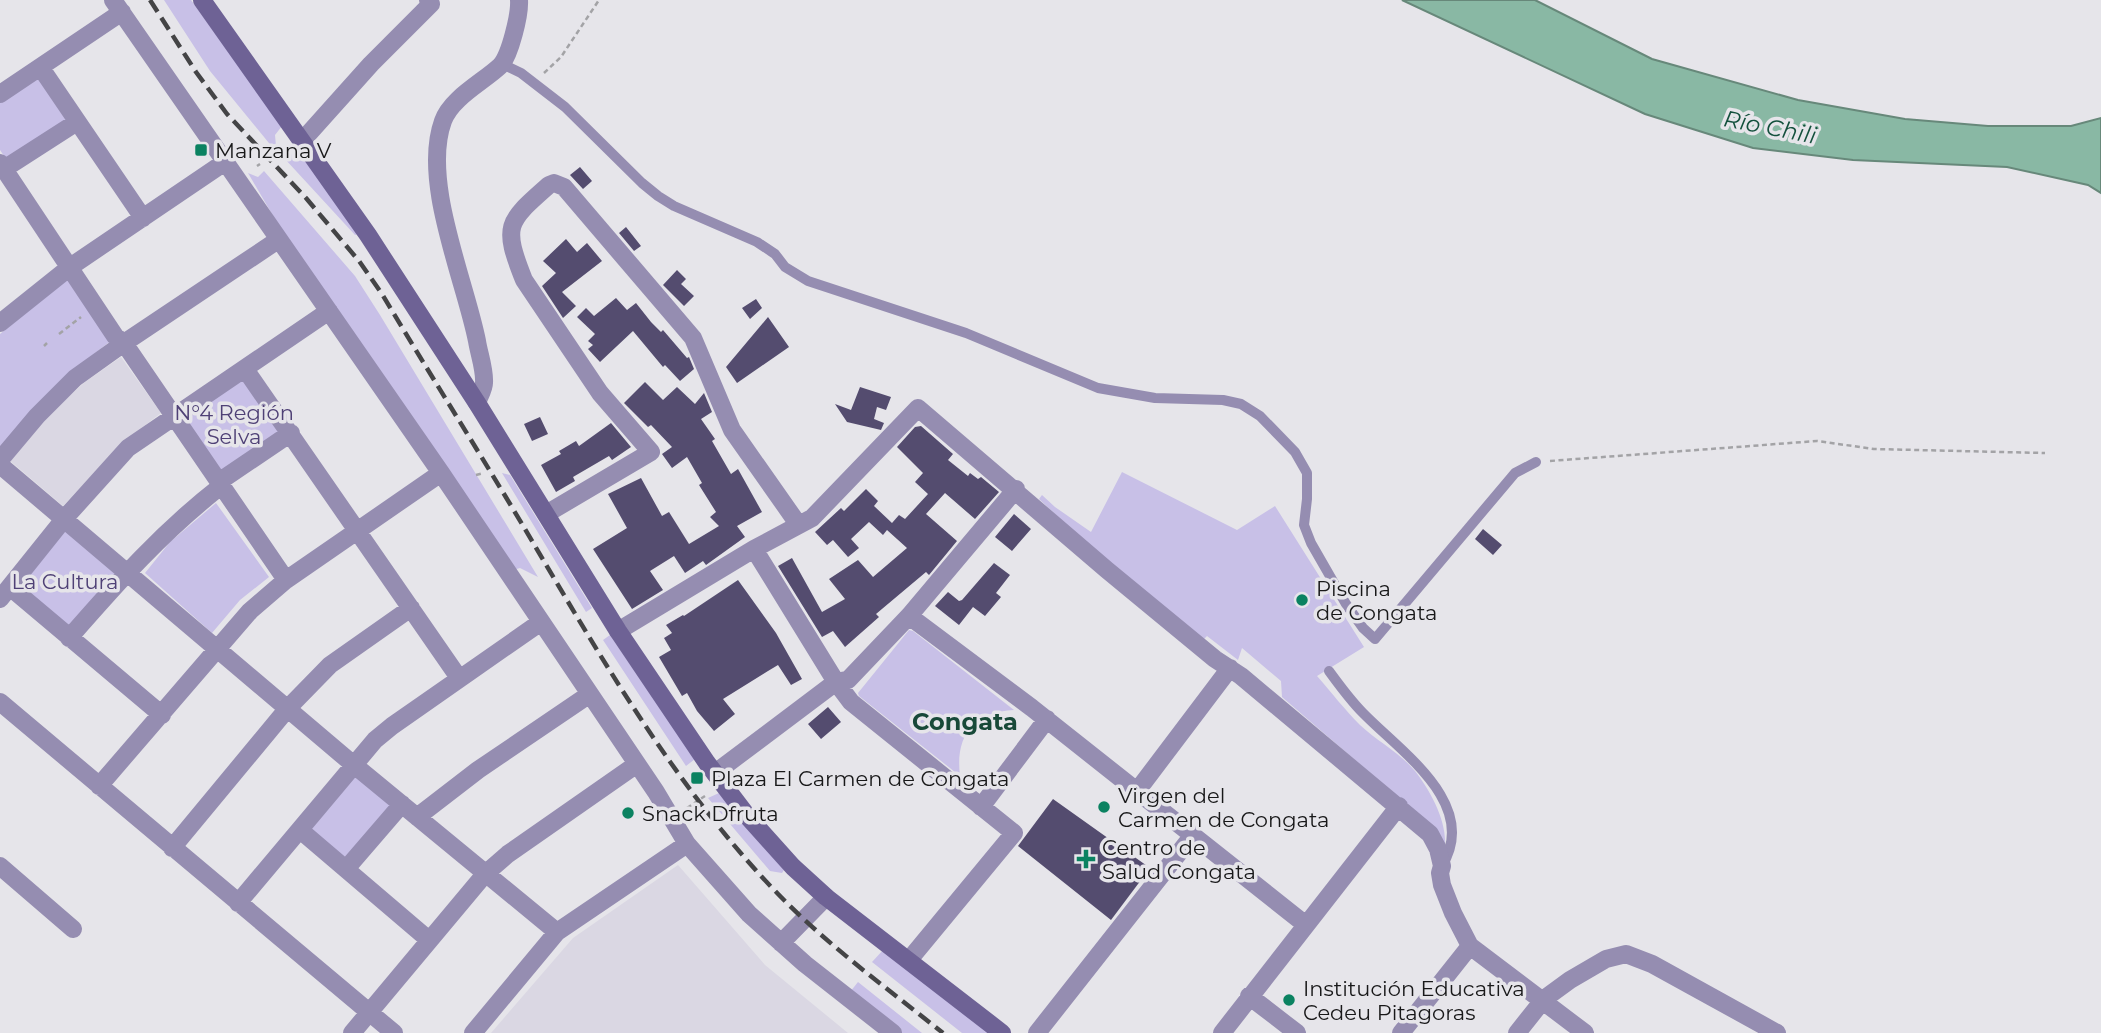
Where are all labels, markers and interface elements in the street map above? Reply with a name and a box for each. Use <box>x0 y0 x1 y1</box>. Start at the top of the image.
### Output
water label: Río Chili <box>1721 104 1820 150</box>
place label: Manzana V <box>215 138 332 163</box>
marker: Manzana V <box>193 142 209 158</box>
park label: N°4 Región Selva <box>174 400 294 449</box>
park label: La Cultura <box>12 569 118 594</box>
place label: Piscina de Congata <box>1316 576 1437 625</box>
marker: Piscina de Congata <box>1294 592 1310 608</box>
district label: Congata <box>912 707 1018 736</box>
place label: Plaza El Carmen de Congata <box>711 766 1009 791</box>
marker: Plaza El Carmen de Congata <box>689 770 705 786</box>
place label: Virgen del Carmen de Congata <box>1118 783 1330 832</box>
marker: Virgen del Carmen de Congata <box>1096 799 1112 815</box>
place label: Snack Dfruta <box>642 801 779 826</box>
marker: Snack Dfruta <box>620 805 636 821</box>
place label: Centro de Salud Congata <box>1102 835 1256 884</box>
marker: Centro de Salud Congata <box>1076 849 1096 869</box>
place label: Institución Educativa Cedeu Pitagoras <box>1303 976 1525 1025</box>
marker: Institución Educativa Cedeu Pitagoras <box>1281 992 1297 1008</box>

